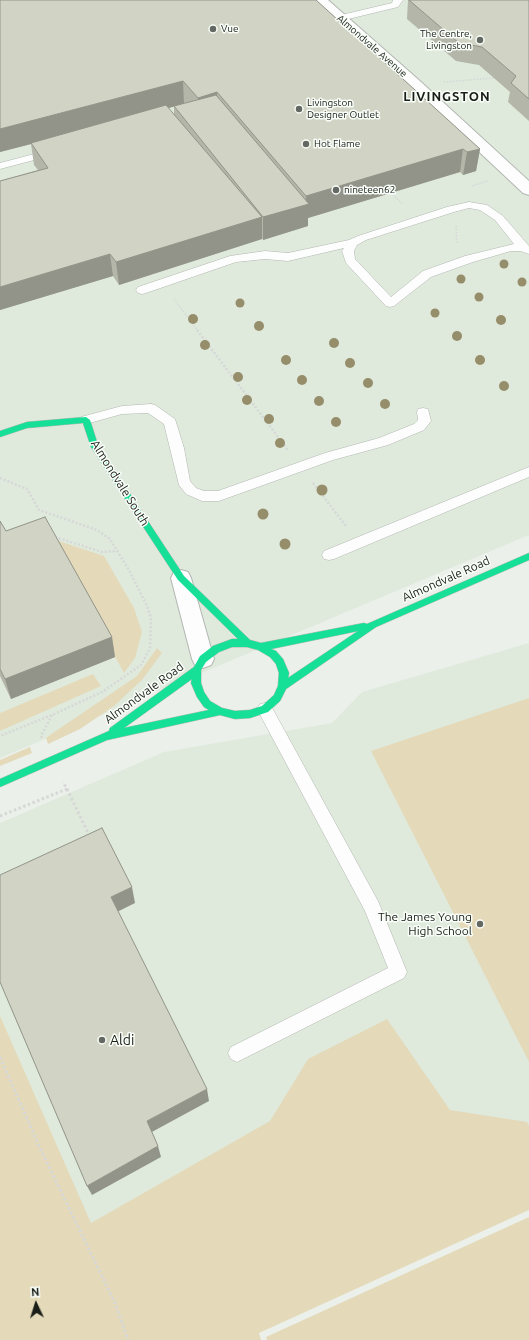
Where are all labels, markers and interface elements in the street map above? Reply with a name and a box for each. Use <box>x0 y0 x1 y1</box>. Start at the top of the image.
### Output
street label: Almondvale Avenue <box>334 12 410 80</box>
place label: Vue <box>221 23 238 35</box>
marker: Vue <box>208 24 218 34</box>
place label: The Centre, Livingston <box>420 28 472 52</box>
marker: The Centre, Livingston <box>475 35 485 45</box>
district label: LIVINGSTON <box>403 89 491 105</box>
place label: Livingston Designer Outlet <box>307 97 379 120</box>
marker: Livingston Designer Outlet <box>294 104 304 114</box>
place label: Hot Flame <box>314 138 360 150</box>
marker: Hot Flame <box>301 139 311 149</box>
place label: nineteen62 <box>344 184 395 196</box>
marker: nineteen62 <box>331 185 341 195</box>
street label: Almondvale South <box>88 437 152 529</box>
street label: Almondvale Road <box>400 553 492 605</box>
street label: Almondvale Road <box>102 659 186 727</box>
place label: The James Young High School <box>378 910 472 938</box>
marker: The James Young High School <box>475 919 485 929</box>
place label: Aldi <box>110 1032 134 1048</box>
marker: Aldi <box>97 1035 107 1045</box>
north arrow <box>16 1284 56 1324</box>
text: N <box>31 1286 40 1298</box>

